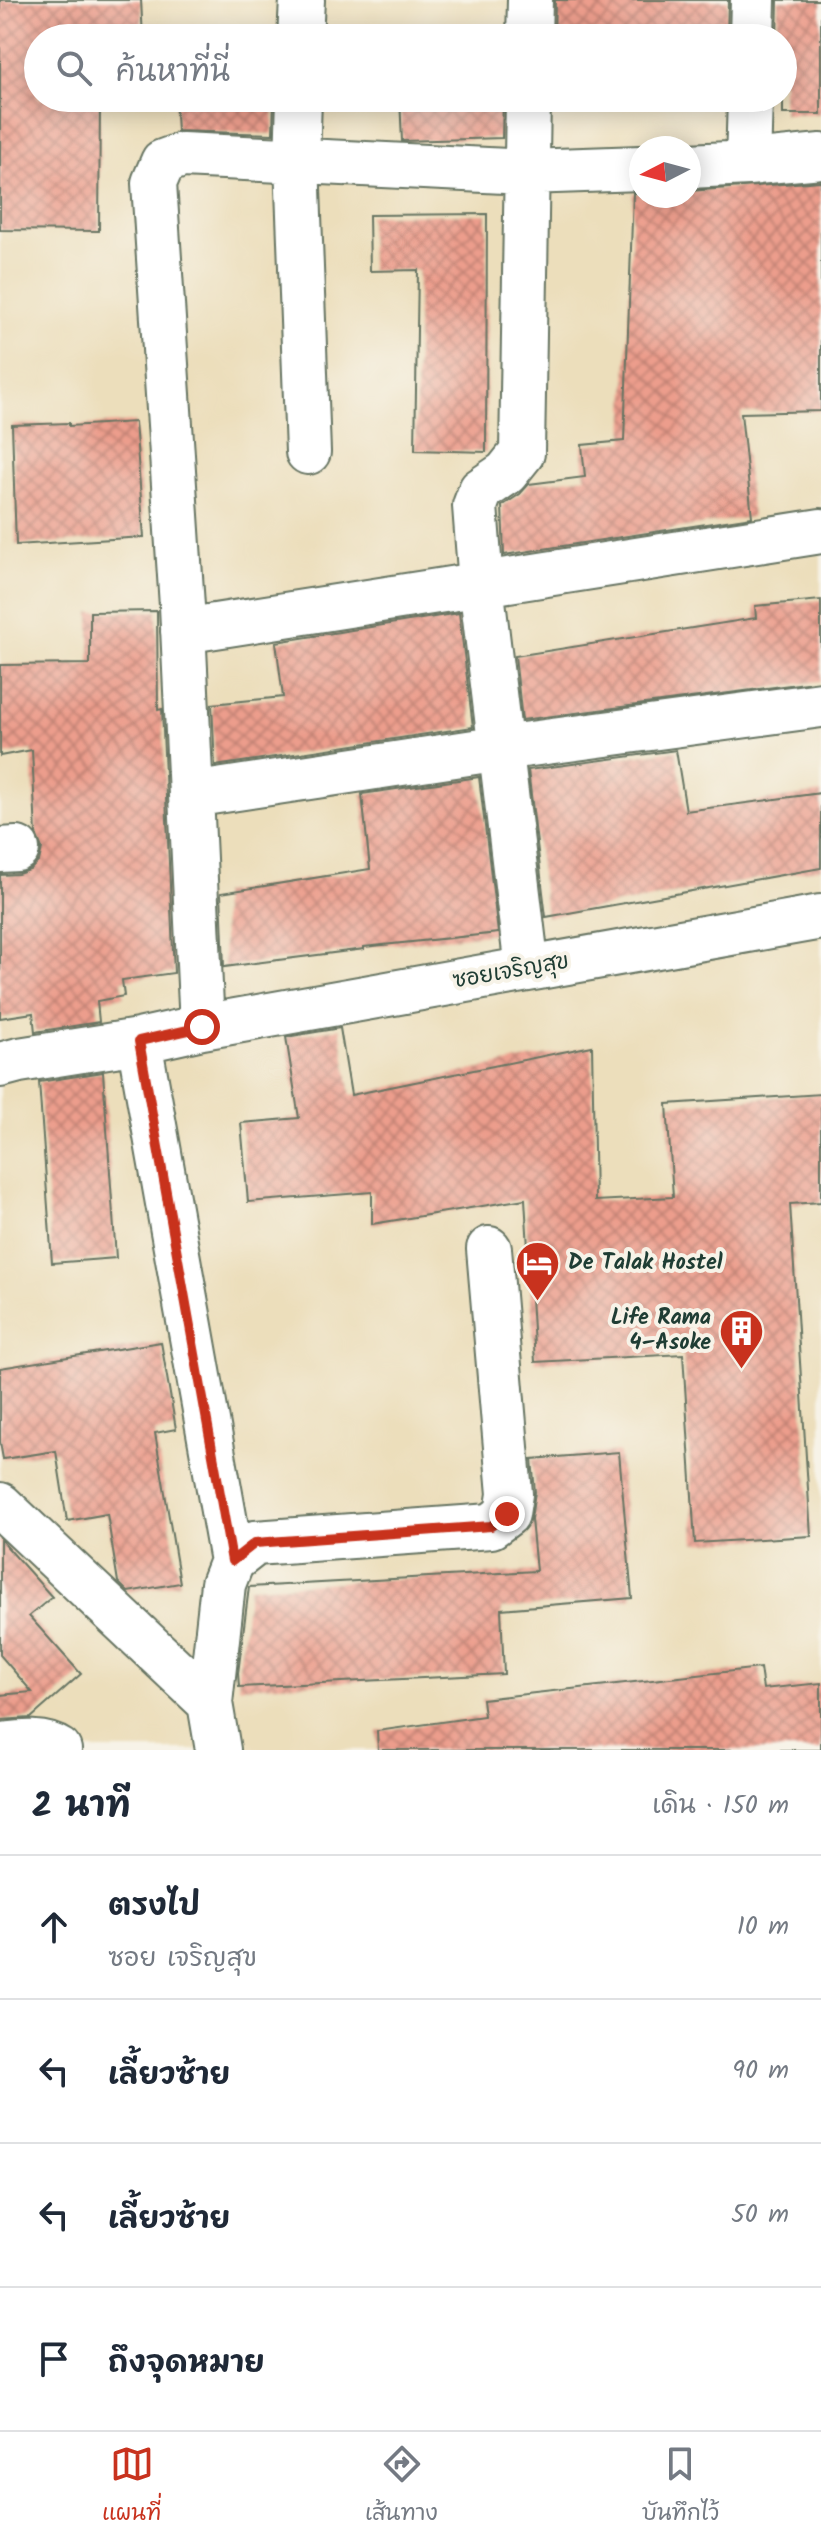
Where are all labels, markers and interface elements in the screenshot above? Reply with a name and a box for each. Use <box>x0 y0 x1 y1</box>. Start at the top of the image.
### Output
search box <box>24 24 797 112</box>
icon: search <box>52 46 96 90</box>
text: ค้นหาที่นี่ <box>116 49 230 97</box>
north arrow <box>629 136 701 208</box>
street label: ซอยเจริญสุข <box>450 945 572 999</box>
route start <box>184 1009 220 1045</box>
hotel icon: De Talak Hostel <box>513 1239 561 1302</box>
place label: De Talak Hostel <box>568 1246 723 1281</box>
place label: Life Rama 4–Asoke <box>611 1301 711 1361</box>
building icon: Life Rama 4–Asoke <box>718 1307 766 1370</box>
route end <box>489 1496 525 1532</box>
text: 2 นาที <box>32 1780 130 1834</box>
text: เดิน · 150 m <box>652 1785 789 1827</box>
text: ตรงไป <box>108 1883 200 1931</box>
icon: ahead <box>32 1905 76 1949</box>
text: 10 m <box>737 1906 789 1948</box>
text: ซอย เจริญสุข <box>108 1938 257 1980</box>
icon: left <box>32 2049 76 2093</box>
text: 90 m <box>732 2050 789 2092</box>
text: เลี้ยวซ้าย <box>108 2052 230 2100</box>
icon: left <box>32 2193 76 2237</box>
text: 50 m <box>731 2194 789 2236</box>
text: เลี้ยวซ้าย <box>108 2196 230 2244</box>
icon: arrive <box>32 2337 76 2381</box>
text: ถึงจุดหมาย <box>108 2340 265 2388</box>
tab: แผนที่ <box>102 2442 161 2532</box>
tab: เส้นทาง <box>365 2442 438 2532</box>
tab: บันทึกไว้ <box>642 2442 719 2532</box>

